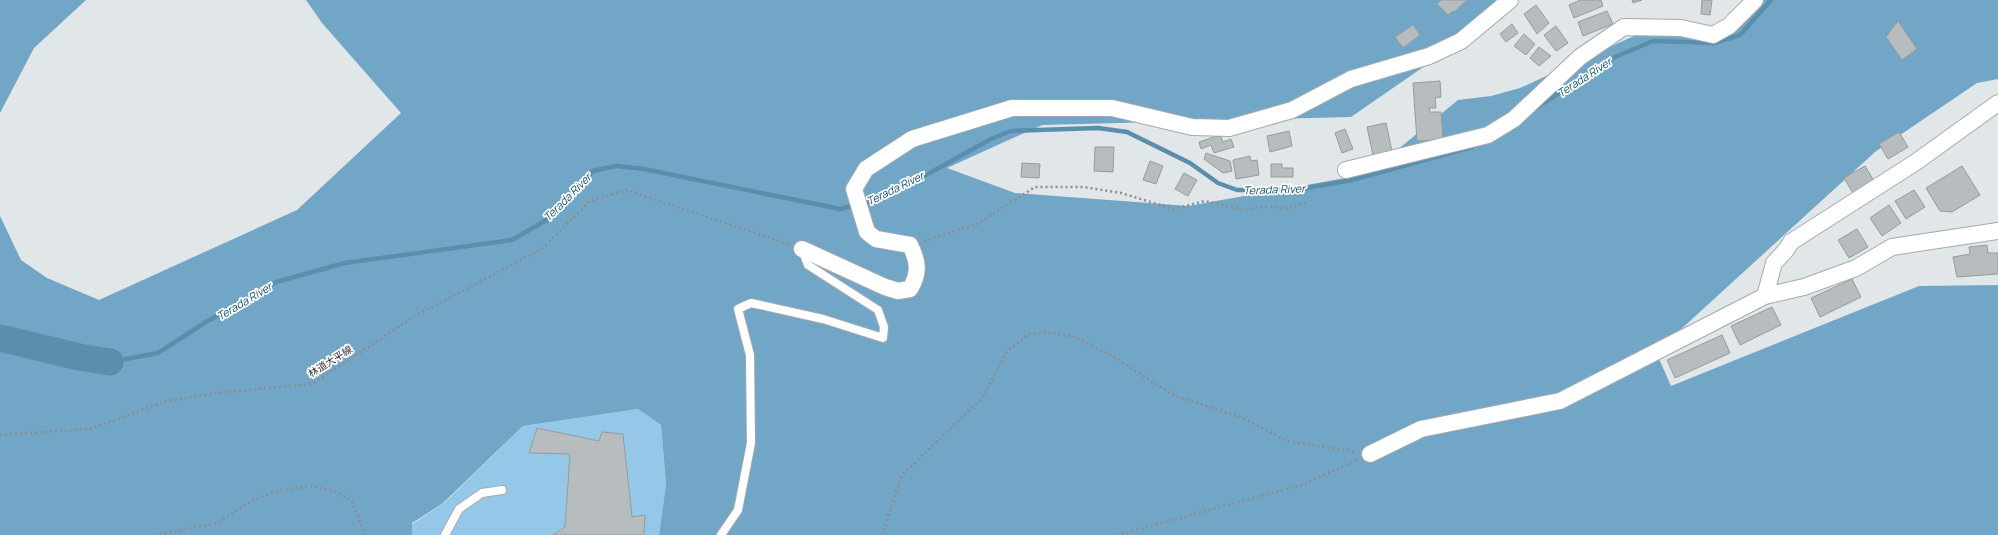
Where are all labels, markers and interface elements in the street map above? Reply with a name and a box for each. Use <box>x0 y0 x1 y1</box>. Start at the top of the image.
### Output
water label: Terada River <box>1554 53 1616 100</box>
water label: Terada River <box>864 167 928 208</box>
water label: Terada River <box>540 168 596 224</box>
water label: Terada River <box>1243 180 1307 198</box>
water label: Terada River <box>214 278 276 323</box>
street label: 林道大平線 <box>305 342 355 380</box>

